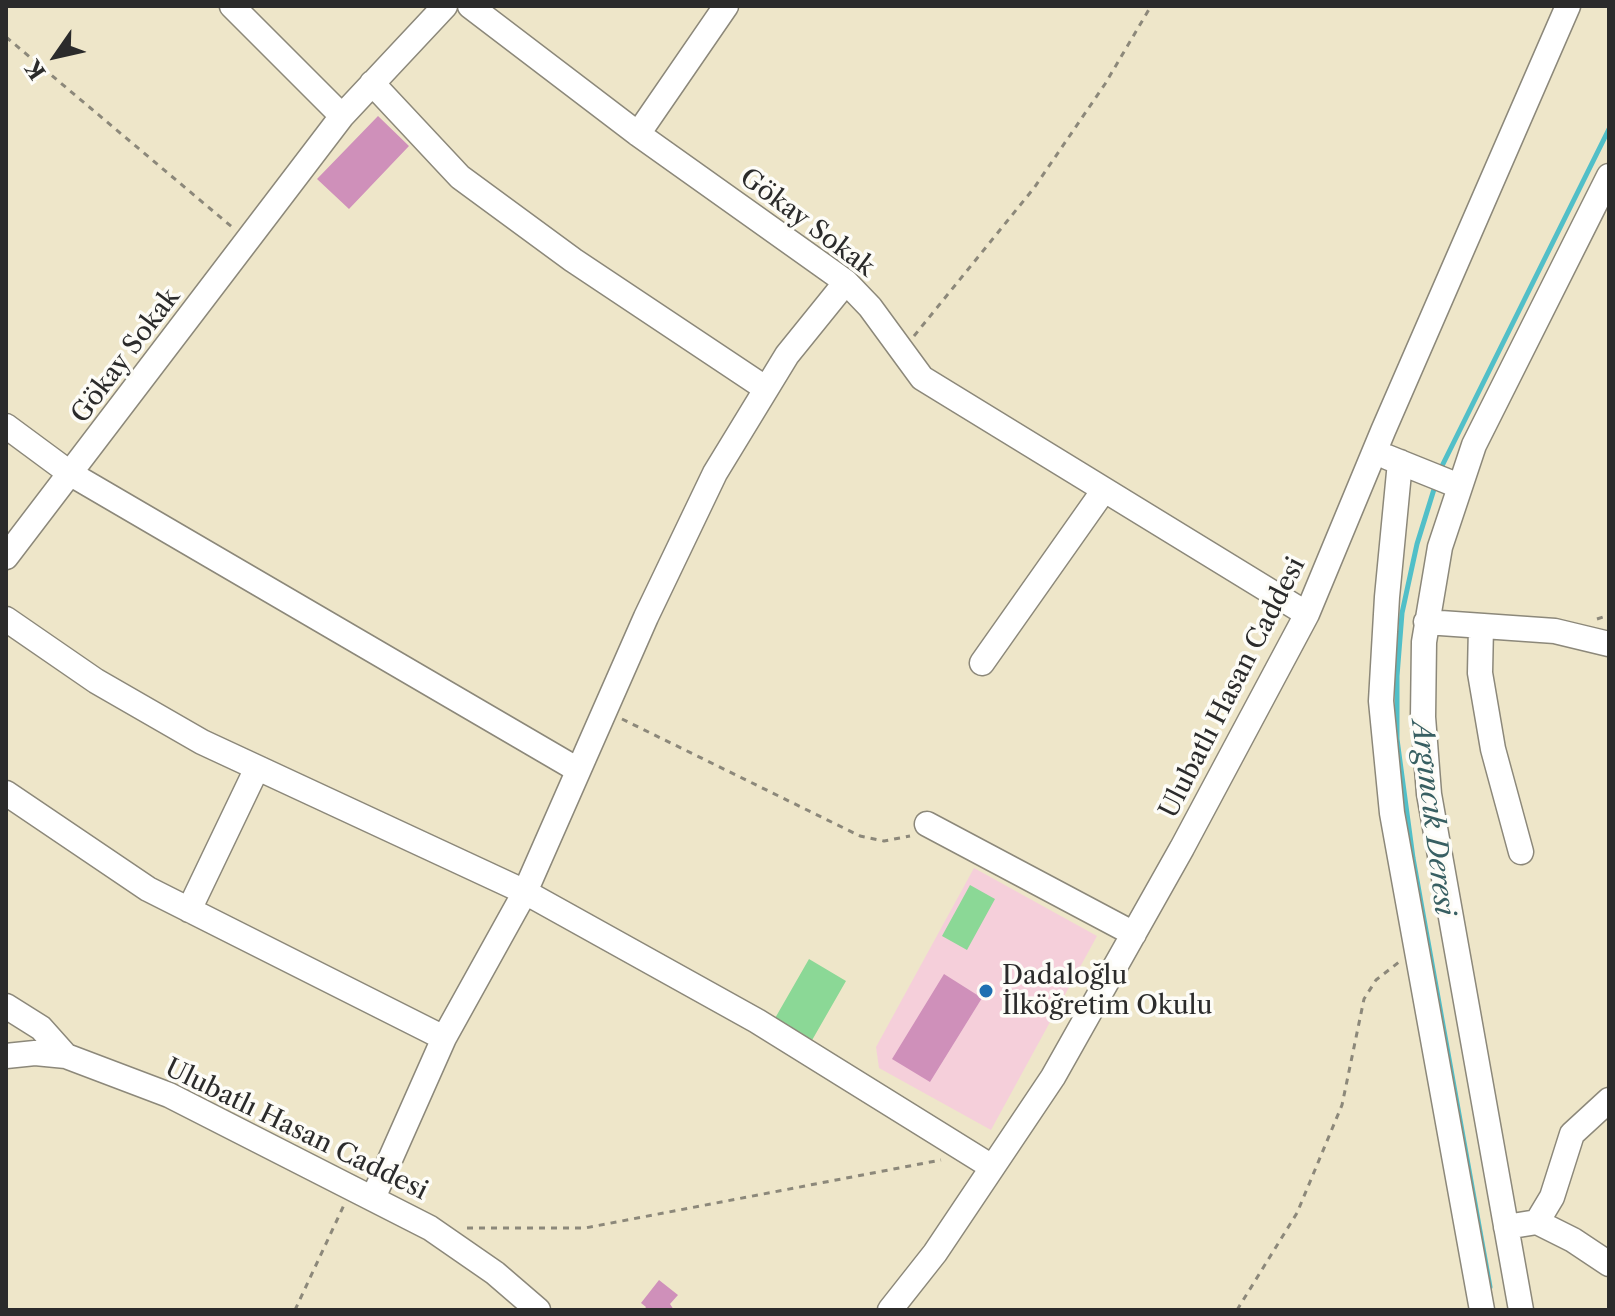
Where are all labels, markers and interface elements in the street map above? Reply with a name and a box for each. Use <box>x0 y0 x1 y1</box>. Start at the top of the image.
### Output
north arrow <box>16 16 96 96</box>
text: K <box>20 55 52 85</box>
street label: Gökay Sokak <box>733 162 881 284</box>
street label: Gökay Sokak <box>65 282 187 430</box>
street label: Ulubatlı Hasan Caddesi <box>1154 553 1312 823</box>
water label: Argıncık Deresi <box>1403 718 1461 918</box>
place label: Dadaloğlu İlköğretim Okulu <box>1002 960 1213 1022</box>
marker: Dadaloğlu İlköğretim Okulu <box>977 982 995 1000</box>
street label: Ulubatlı Hasan Caddesi <box>160 1053 432 1207</box>

